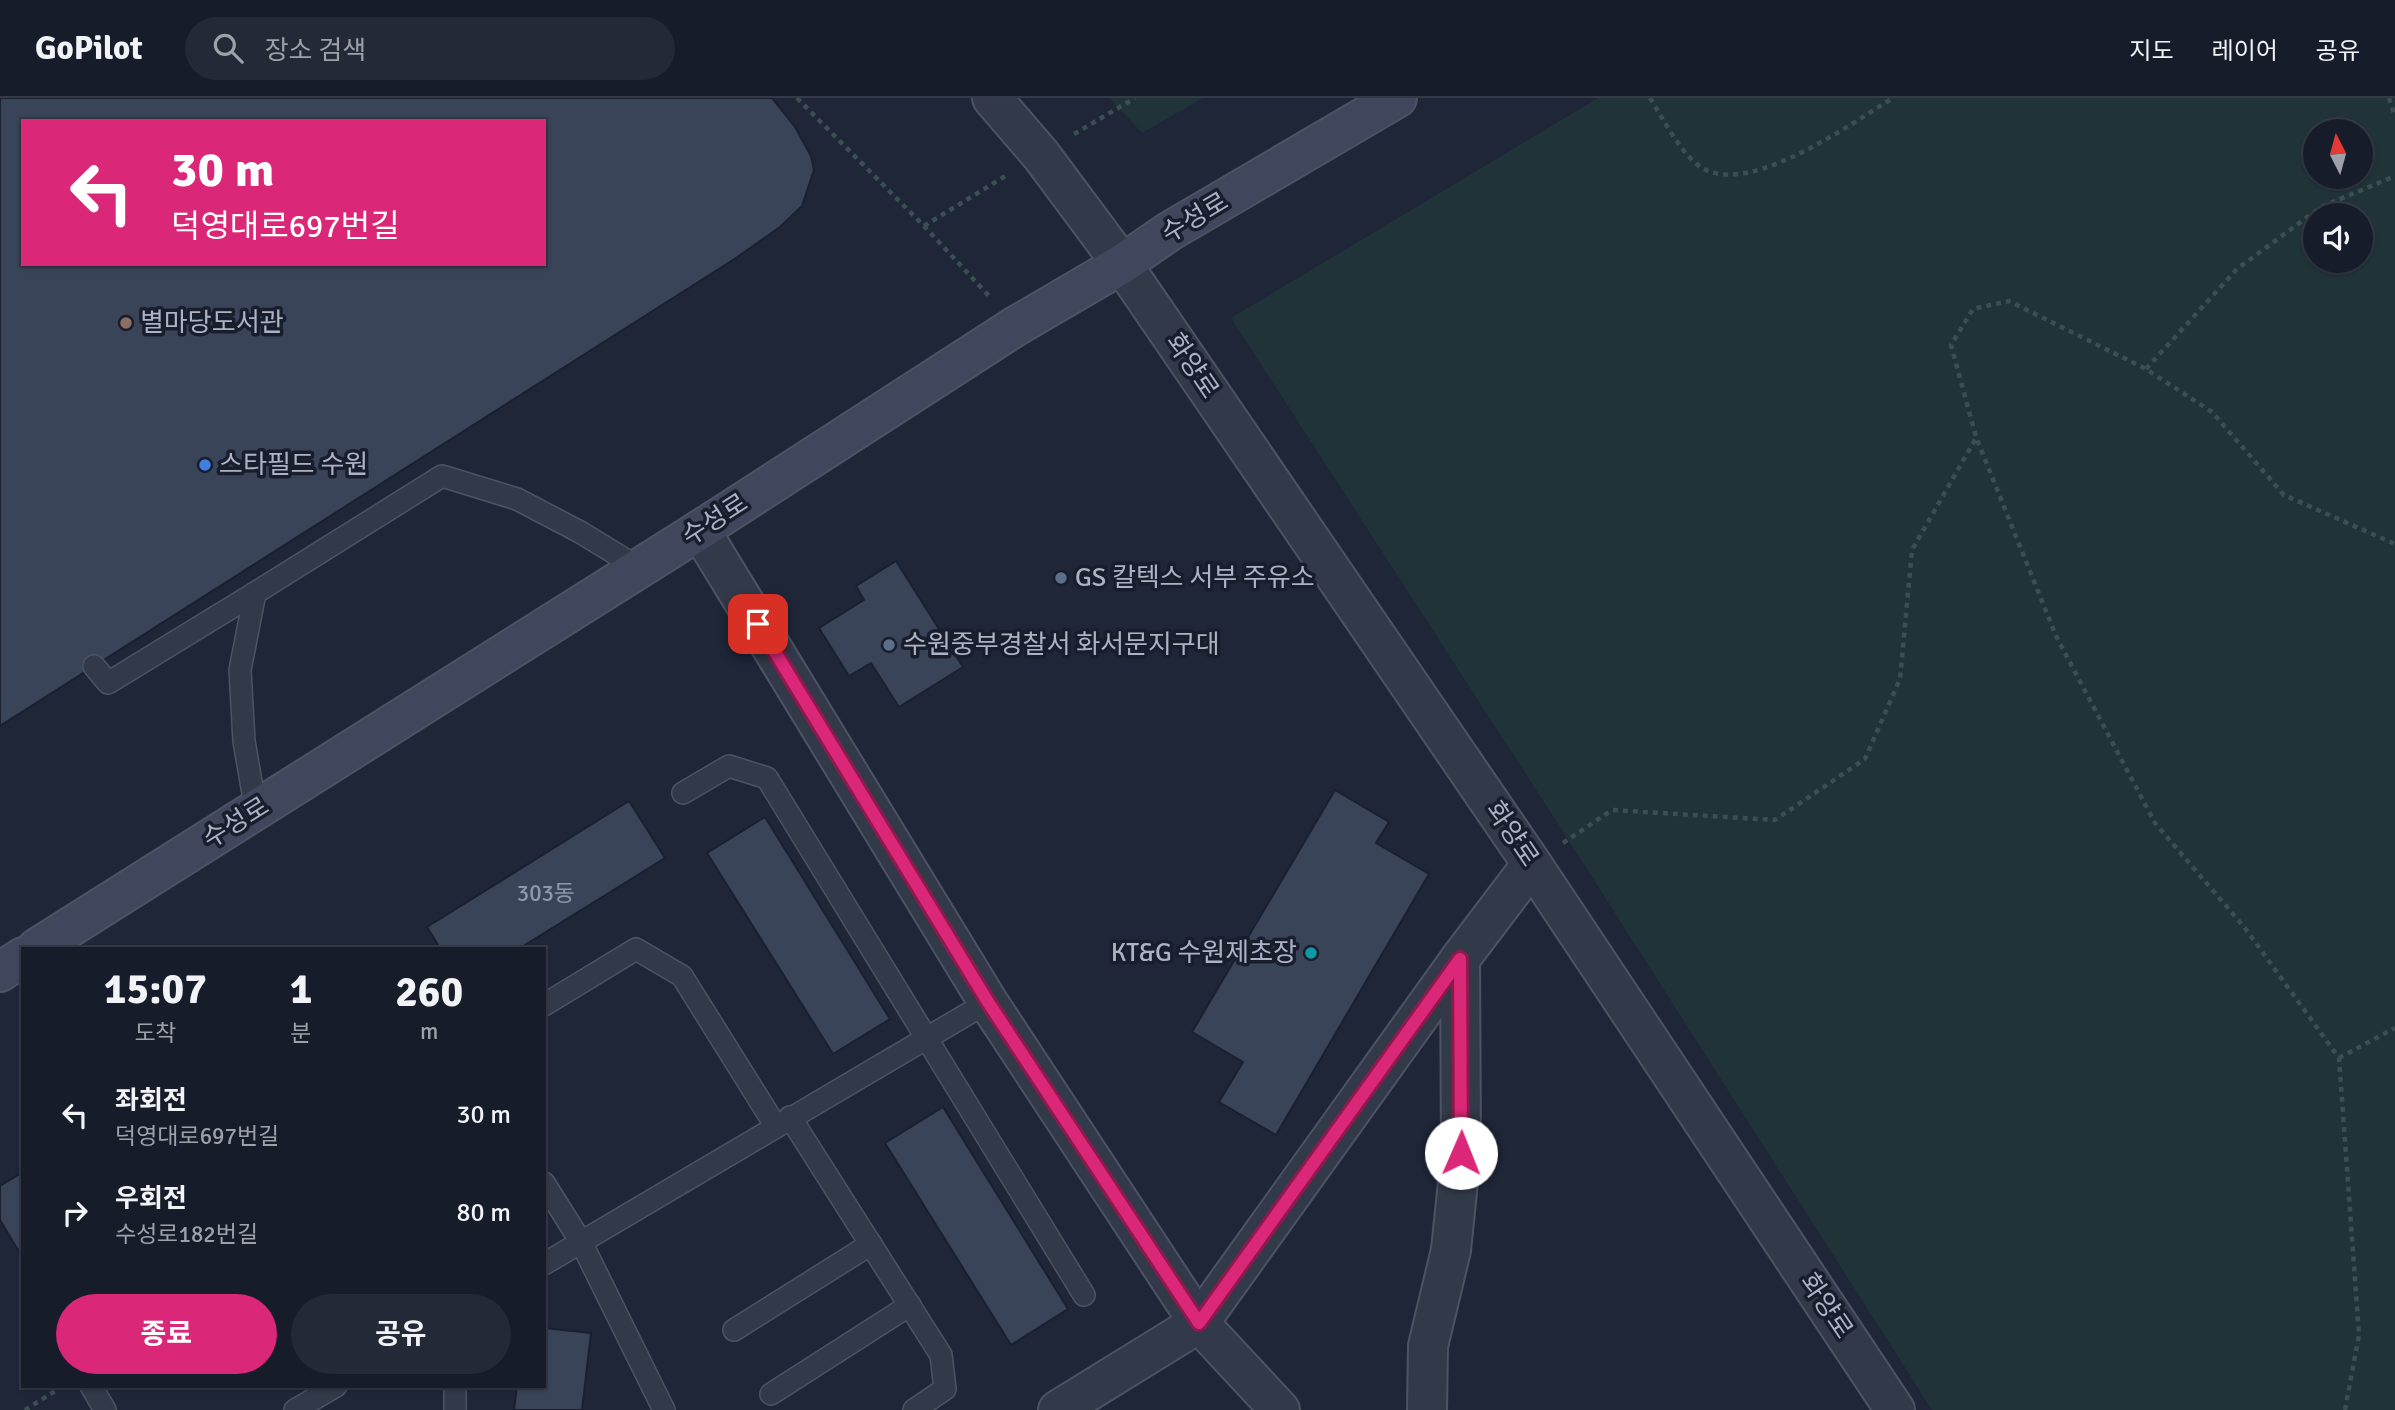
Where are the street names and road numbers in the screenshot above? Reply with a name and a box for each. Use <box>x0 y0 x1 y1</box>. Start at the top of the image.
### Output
street label: 수성로 <box>1156 186 1234 250</box>
street label: 화양로 <box>1159 327 1225 405</box>
street label: 수성로 <box>676 487 754 553</box>
street label: 수성로 <box>197 790 275 856</box>
street label: 화양로 <box>1479 795 1545 873</box>
street label: 화양로 <box>1793 1267 1859 1345</box>

